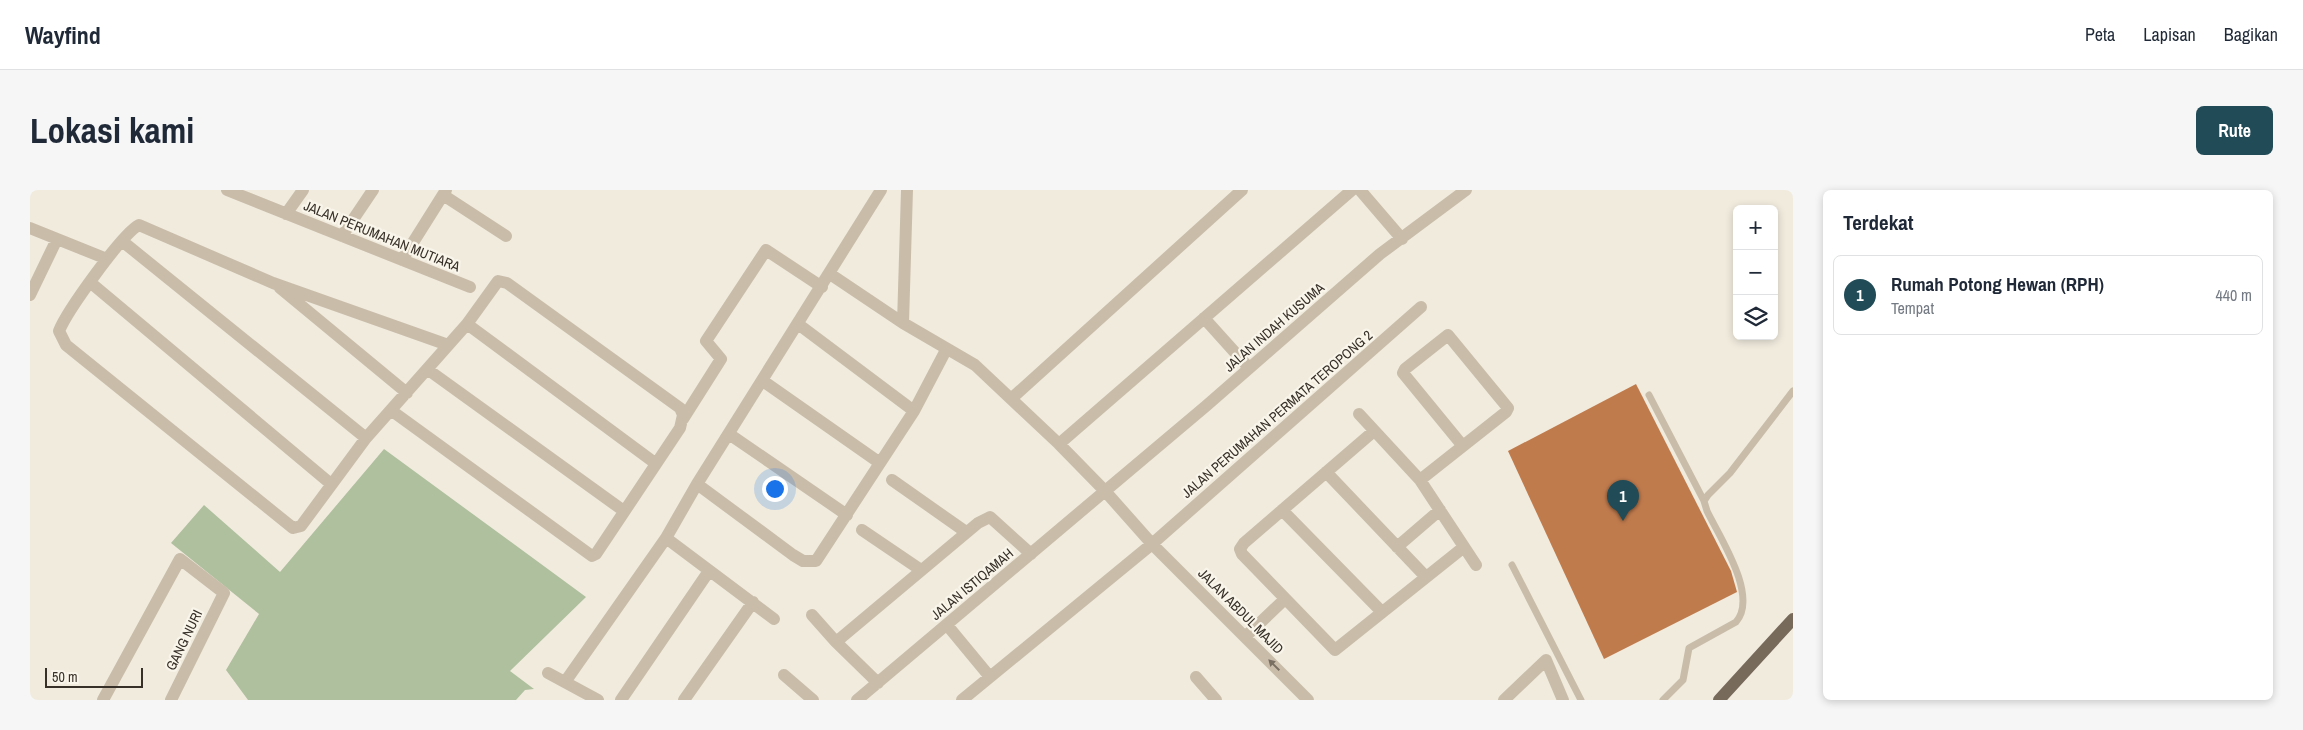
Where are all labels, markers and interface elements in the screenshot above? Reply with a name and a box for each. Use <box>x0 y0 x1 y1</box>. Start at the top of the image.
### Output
text: Wayfind <box>25 19 101 51</box>
text: Peta <box>2085 22 2115 47</box>
text: Lapisan <box>2143 22 2196 47</box>
text: Bagikan <box>2224 22 2278 47</box>
button: Rute <box>2196 106 2273 155</box>
text: Lokasi kami <box>30 107 194 154</box>
street label: JALAN PERUMAHAN MUTIARA <box>301 196 463 276</box>
map controls <box>1733 205 1778 340</box>
button: + <box>1733 205 1778 250</box>
text: Terdekat <box>1843 208 1914 237</box>
button: − <box>1733 250 1778 295</box>
text: Rumah Potong Hewan (RPH) <box>1891 271 2104 297</box>
street label: JALAN INDAH KUSUMA <box>1220 278 1328 375</box>
text: 1 <box>1856 284 1864 306</box>
text: 440 m <box>2216 284 2252 306</box>
button: layers <box>1733 295 1778 340</box>
text: Tempat <box>1891 297 1934 319</box>
street label: JALAN PERUMAHAN PERMATA TEROPONG 2 <box>1178 326 1376 502</box>
your location <box>762 476 788 502</box>
pin: 1 <box>1607 480 1639 521</box>
street label: JALAN ISTIQAMAH <box>927 544 1017 624</box>
street label: JALAN ABDUL MAJID <box>1194 564 1288 658</box>
street label: GANG NURI <box>162 607 206 673</box>
one-way arrow <box>1268 659 1280 671</box>
scale bar <box>45 665 142 688</box>
text: 50 m <box>52 668 78 686</box>

